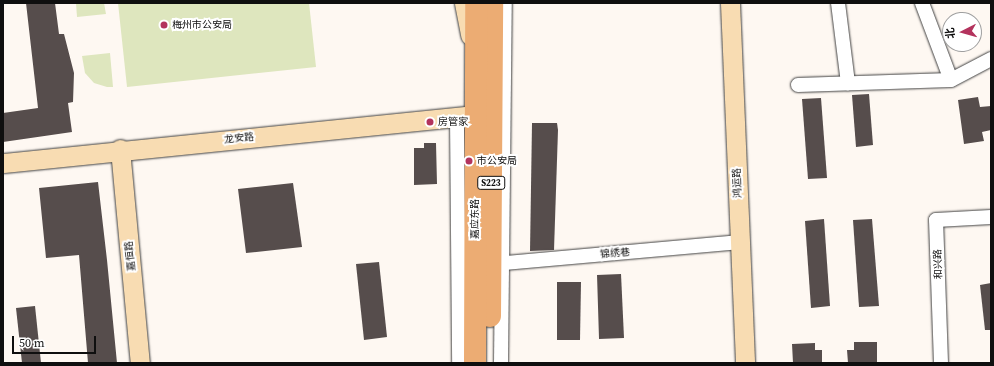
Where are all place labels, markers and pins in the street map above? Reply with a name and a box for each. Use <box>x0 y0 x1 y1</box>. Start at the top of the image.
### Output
place label: 梅州市公安局 <box>172 19 232 31</box>
marker: 梅州市公安局 <box>159 20 169 30</box>
place label: 房管家 <box>438 116 468 128</box>
marker: 房管家 <box>425 117 435 127</box>
place label: 市公安局 <box>477 155 517 167</box>
marker: 市公安局 <box>464 156 474 166</box>

